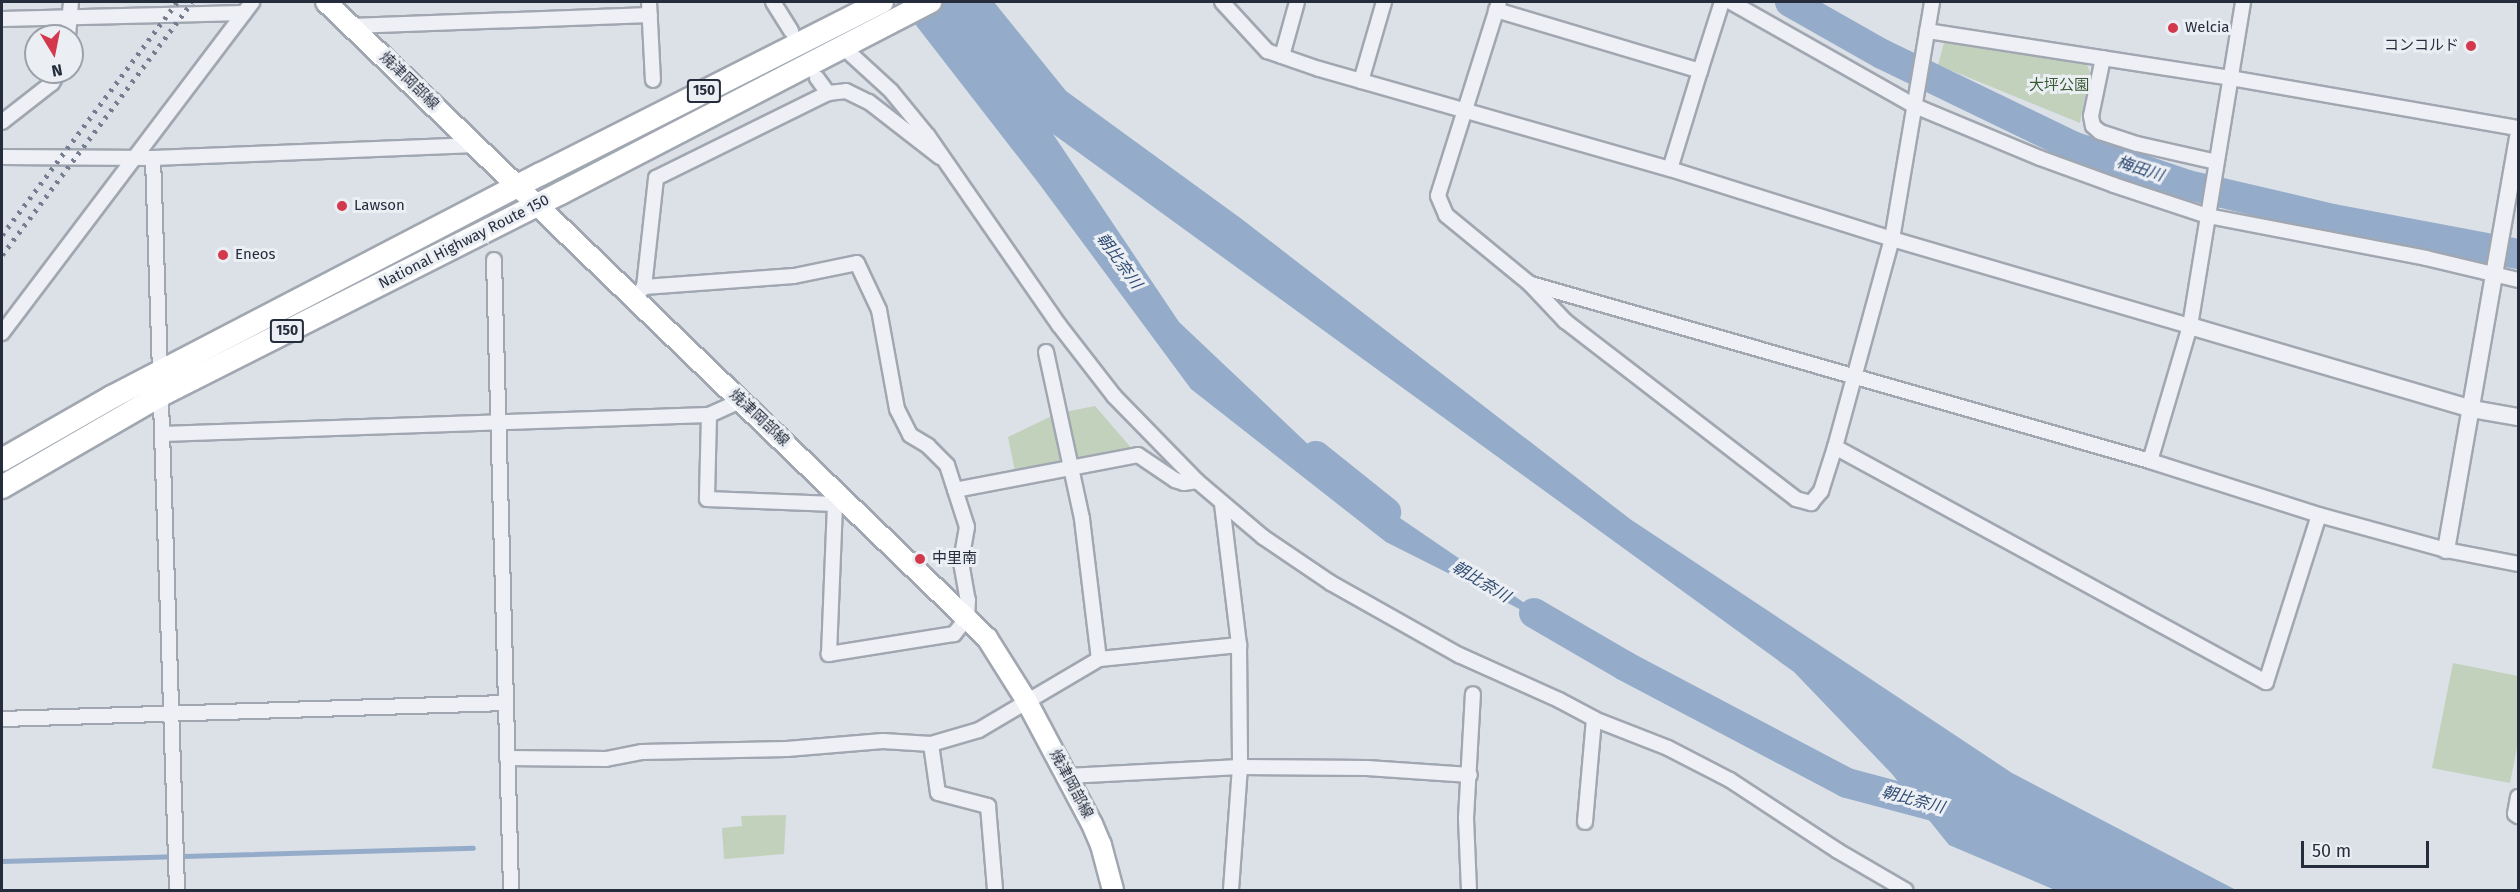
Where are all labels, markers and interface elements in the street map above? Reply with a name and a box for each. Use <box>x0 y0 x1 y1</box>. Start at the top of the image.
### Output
place label: Welcia <box>2185 19 2229 37</box>
marker: Welcia <box>2166 21 2180 35</box>
north arrow <box>24 24 84 84</box>
place label: コンコルド <box>2384 37 2459 55</box>
marker: コンコルド <box>2464 39 2478 53</box>
street label: 焼津岡部線 <box>376 48 442 114</box>
text: N <box>50 60 64 81</box>
park label: 大坪公園 <box>2029 77 2089 95</box>
road number: 150 <box>686 80 722 102</box>
water label: 梅田川 <box>2114 152 2166 186</box>
street label: National Highway Route 150 <box>376 191 552 293</box>
place label: Lawson <box>354 197 405 215</box>
marker: Lawson <box>335 199 349 213</box>
water label: 朝比奈川 <box>1092 229 1146 293</box>
place label: Eneos <box>235 246 276 264</box>
marker: Eneos <box>216 248 230 262</box>
road number: 150 <box>269 320 305 342</box>
street label: 焼津岡部線 <box>725 386 793 450</box>
place label: 中里南 <box>932 550 977 568</box>
marker: 中里南 <box>913 552 927 566</box>
water label: 朝比奈川 <box>1449 557 1513 607</box>
street label: 焼津岡部線 <box>1045 747 1097 821</box>
water label: 朝比奈川 <box>1880 782 1946 818</box>
scale bar <box>2304 829 2432 867</box>
text: 50 m <box>2312 840 2351 862</box>

